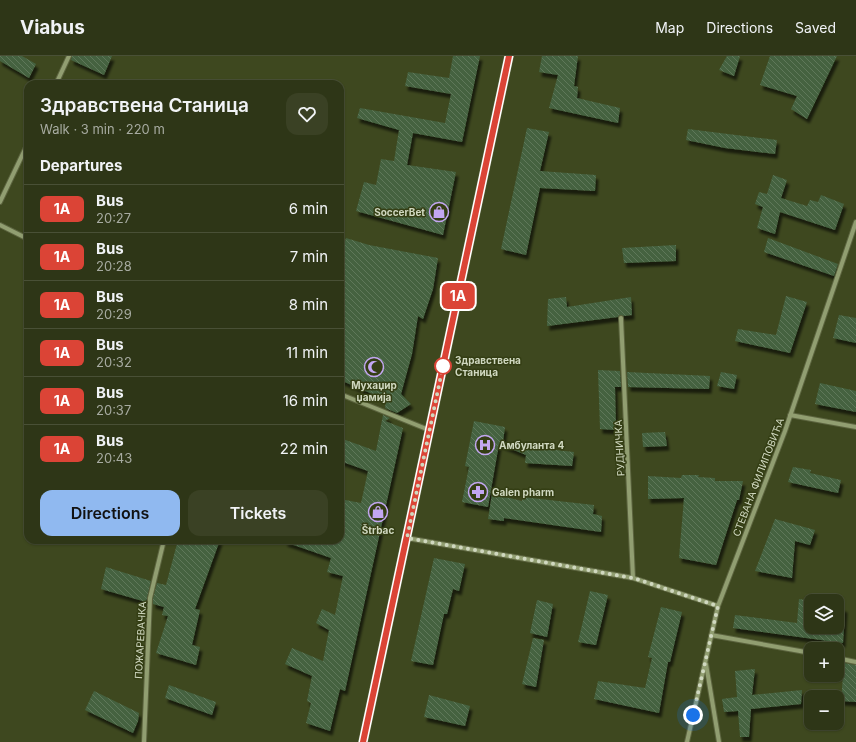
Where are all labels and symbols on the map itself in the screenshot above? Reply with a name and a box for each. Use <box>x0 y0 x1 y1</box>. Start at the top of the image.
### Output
shop icon: SoccerBet <box>428 201 450 223</box>
place label: SoccerBet <box>374 206 425 218</box>
line badge: 1A <box>440 283 476 309</box>
place label: Здравствена Станица <box>455 354 521 378</box>
mosque icon: Мухаџир џамија <box>363 356 385 378</box>
marker: Здравствена Станица <box>434 357 452 375</box>
place label: Мухаџир џамија <box>351 379 397 403</box>
street label: СТЕВАНА ФИЛИПОВИЋА <box>730 416 786 538</box>
street label: РУДНИЧКА <box>612 419 626 477</box>
hospital icon: Амбуланта 4 <box>474 434 496 456</box>
place label: Амбуланта 4 <box>499 439 564 452</box>
pharmacy icon: Galen pharm <box>467 481 489 503</box>
place label: Galen pharm <box>492 486 554 498</box>
shop icon: Štrbac <box>367 501 389 523</box>
place label: Štrbac <box>362 524 394 536</box>
street label: ПОЖАРЕВАЧКА <box>132 601 148 679</box>
your location <box>683 705 703 725</box>

